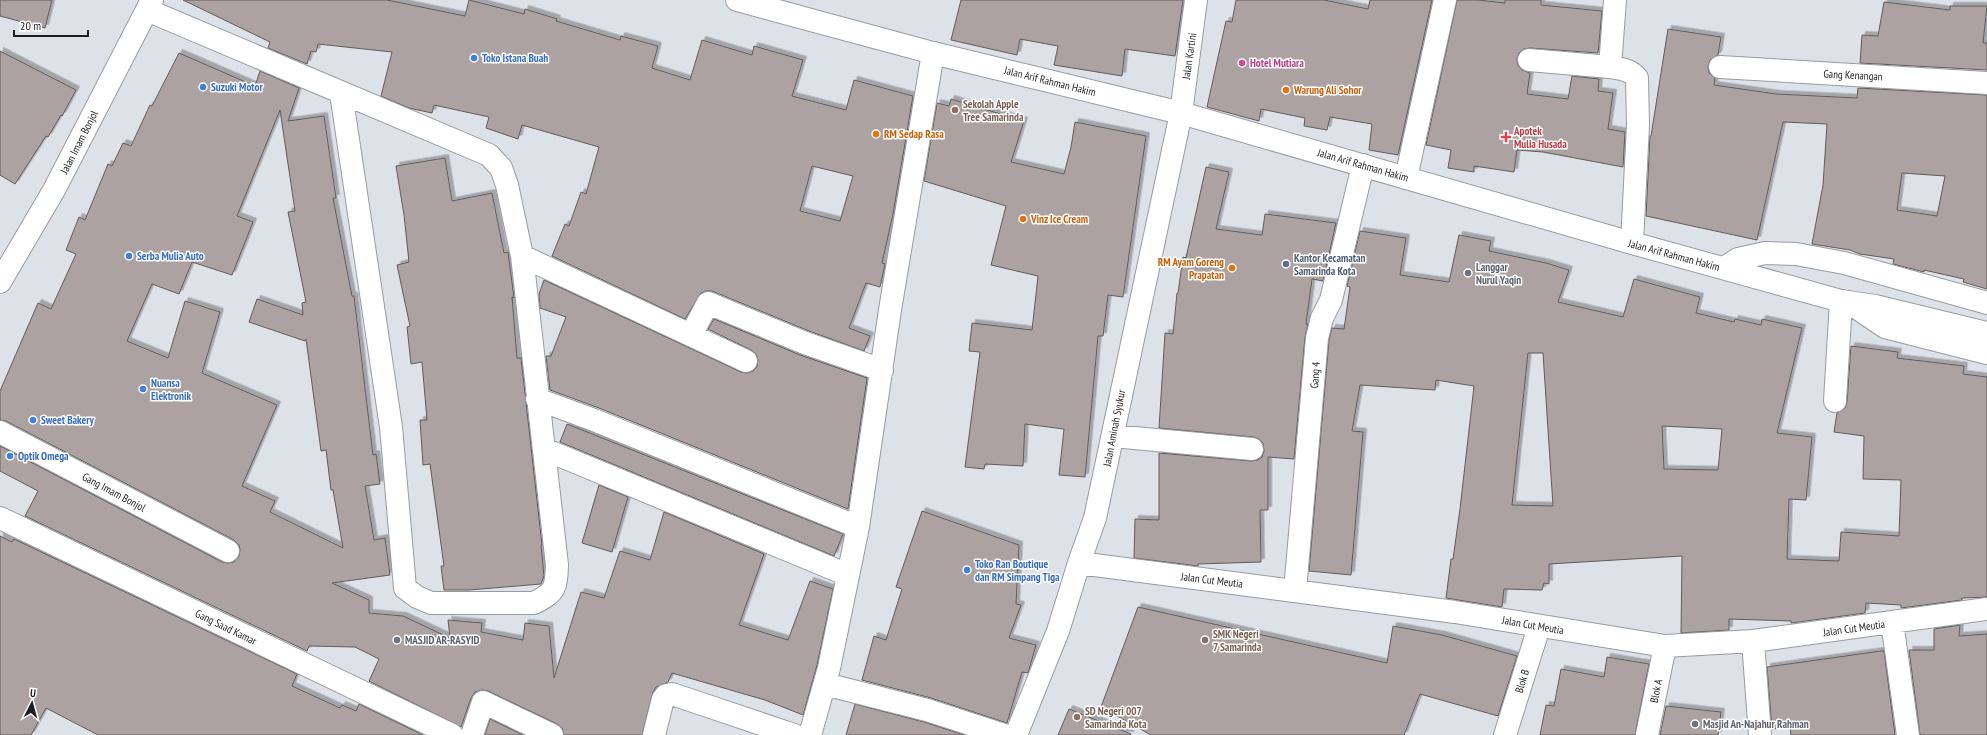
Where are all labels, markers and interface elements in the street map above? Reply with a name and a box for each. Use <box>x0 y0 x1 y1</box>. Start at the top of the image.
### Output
scale bar <box>14 12 88 38</box>
text: 20 m <box>20 18 41 33</box>
street label: Jalan Kartini <box>1179 32 1199 81</box>
place label: Toko Istana Buah <box>482 51 548 65</box>
marker: Toko Istana Buah <box>469 53 479 63</box>
place label: Hotel Mutiara <box>1250 56 1304 70</box>
marker: Hotel Mutiara <box>1237 58 1247 68</box>
street label: Jalan Arif Rahman Hakim <box>1002 63 1097 99</box>
street label: Gang Kenangan <box>1823 66 1883 84</box>
place label: Suzuki Motor <box>211 80 263 94</box>
marker: Suzuki Motor <box>198 82 208 92</box>
place label: Warung Ali Sohor <box>1293 83 1362 97</box>
marker: Warung Ali Sohor <box>1281 85 1291 95</box>
place label: Sekolah Apple Tree Samarinda <box>963 97 1024 124</box>
marker: Sekolah Apple Tree Samarinda <box>950 105 960 115</box>
street label: Jalan Imam Bonjol <box>57 108 101 177</box>
place label: Apotek Mulia Husada <box>1513 124 1567 151</box>
place label: RM Sedap Rasa <box>884 127 944 141</box>
marker: RM Sedap Rasa <box>871 129 881 139</box>
marker: Apotek Mulia Husada <box>1501 132 1511 142</box>
street label: Jalan Arif Rahman Hakim <box>1315 145 1410 185</box>
place label: Vinz Ice Cream <box>1030 212 1088 226</box>
marker: Vinz Ice Cream <box>1018 214 1028 224</box>
street label: Jalan Arif Rahman Hakim <box>1626 236 1721 274</box>
place label: Serba Mulia Auto <box>137 249 204 263</box>
marker: Serba Mulia Auto <box>124 251 134 261</box>
place label: Kantor Kecamatan Samarinda Kota <box>1294 251 1366 278</box>
place label: RM Ayam Goreng Prapatan <box>1158 255 1224 282</box>
marker: Kantor Kecamatan Samarinda Kota <box>1281 259 1291 269</box>
place label: Langgar Nurul Yaqin <box>1476 260 1521 287</box>
marker: RM Ayam Goreng Prapatan <box>1227 263 1237 273</box>
marker: Langgar Nurul Yaqin <box>1463 268 1473 278</box>
street label: Gang 4 <box>1307 361 1323 389</box>
place label: Nuansa Elektronik <box>151 376 191 403</box>
marker: Nuansa Elektronik <box>138 384 148 394</box>
street label: Jalan Aminah Syukur <box>1100 389 1128 468</box>
place label: Sweet Bakery <box>41 413 94 427</box>
marker: Sweet Bakery <box>28 415 38 425</box>
place label: Optik Omega <box>18 449 69 463</box>
marker: Optik Omega <box>5 451 15 461</box>
street label: Gang Imam Bonjol <box>80 469 148 515</box>
place label: Toko Ran Boutique dan RM Simpang Tiga <box>975 557 1060 584</box>
marker: Toko Ran Boutique dan RM Simpang Tiga <box>962 565 972 575</box>
street label: Jalan Cut Meutia <box>1179 569 1244 591</box>
street label: Gang Saad Kamar <box>193 606 259 648</box>
street label: Jalan Cut Meutia <box>1500 613 1565 637</box>
street label: Jalan Cut Meutia <box>1821 617 1886 639</box>
place label: SMK Negeri 7 Samarinda <box>1213 627 1262 654</box>
place label: MASJID AR-RASYID <box>405 633 480 647</box>
marker: MASJID AR-RASYID <box>392 635 402 645</box>
marker: SMK Negeri 7 Samarinda <box>1200 635 1210 645</box>
street label: Blok B <box>1512 667 1532 695</box>
street label: Blok A <box>1647 677 1665 704</box>
north arrow <box>12 683 52 723</box>
text: U <box>29 686 37 700</box>
place label: SD Negeri 007 Samarinda Kota <box>1085 704 1147 731</box>
marker: SD Negeri 007 Samarinda Kota <box>1072 712 1082 722</box>
place label: Masjid An-Najahur Rahman <box>1703 717 1809 731</box>
marker: Masjid An-Najahur Rahman <box>1690 719 1700 729</box>

